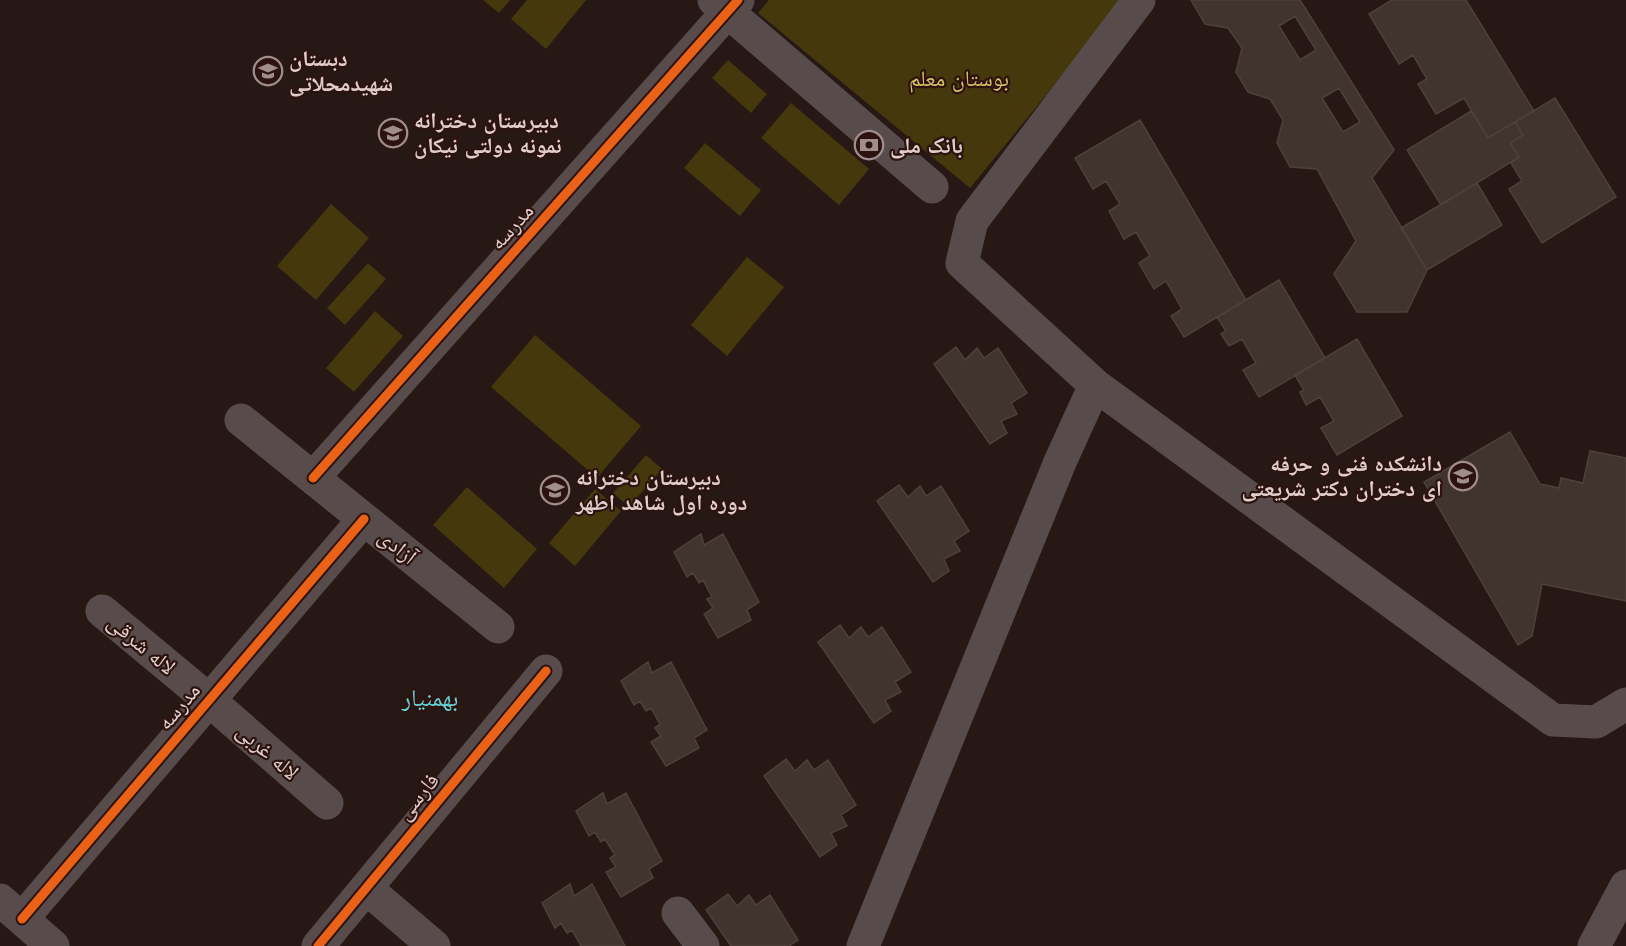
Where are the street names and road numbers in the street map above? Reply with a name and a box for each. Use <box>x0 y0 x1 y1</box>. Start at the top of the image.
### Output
street label: مدرسه <box>481 195 541 257</box>
street label: آزادی <box>372 520 425 572</box>
street label: لاله شرقی <box>101 606 183 682</box>
street label: مدرسه <box>149 675 207 737</box>
street label: لاله غربی <box>230 715 306 787</box>
street label: فارسی <box>388 765 446 827</box>

